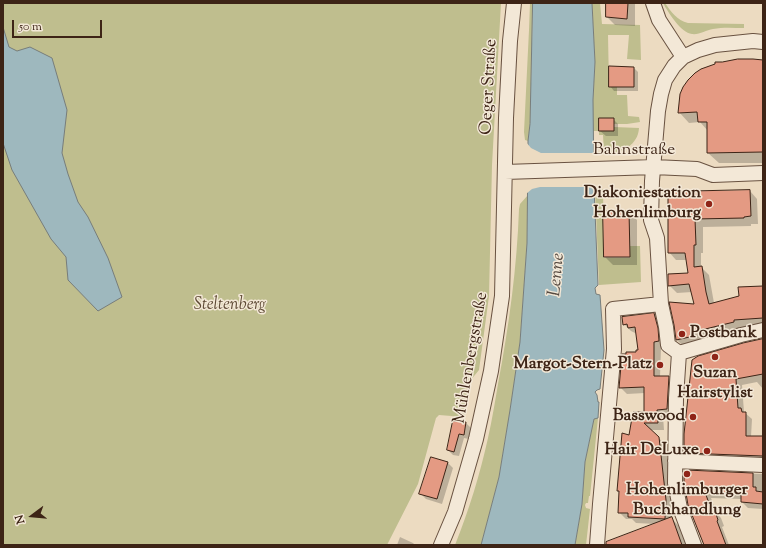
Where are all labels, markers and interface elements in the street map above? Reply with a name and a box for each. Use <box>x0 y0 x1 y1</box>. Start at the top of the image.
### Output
scale bar <box>14 12 104 38</box>
text: 50 m <box>19 18 42 36</box>
street label: Oeger Straße <box>477 39 503 135</box>
street label: Bahnstraße <box>593 141 675 161</box>
place label: Diakoniestation Hohenlimburg <box>584 184 701 224</box>
marker: Diakoniestation Hohenlimburg <box>704 199 714 209</box>
water label: Lenne <box>545 252 571 298</box>
street label: Mühlenbergstraße <box>450 291 494 425</box>
park label: Steltenberg <box>194 296 266 316</box>
place label: Postbank <box>690 324 757 344</box>
marker: Postbank <box>677 329 687 339</box>
marker: Suzan Hairstylist <box>710 352 720 362</box>
place label: Margot-Stern-Platz <box>513 355 652 375</box>
marker: Margot-Stern-Platz <box>655 360 665 370</box>
place label: Suzan Hairstylist <box>677 364 753 404</box>
place label: Basswood <box>613 407 685 427</box>
marker: Basswood <box>688 412 698 422</box>
place label: Hair DeLuxe <box>604 441 699 461</box>
marker: Hair DeLuxe <box>702 446 712 456</box>
marker: Hohenlimburger Buchhandlung <box>682 469 692 479</box>
place label: Hohenlimburger Buchhandlung <box>626 481 748 521</box>
north arrow <box>12 496 52 536</box>
text: N <box>12 513 29 526</box>

